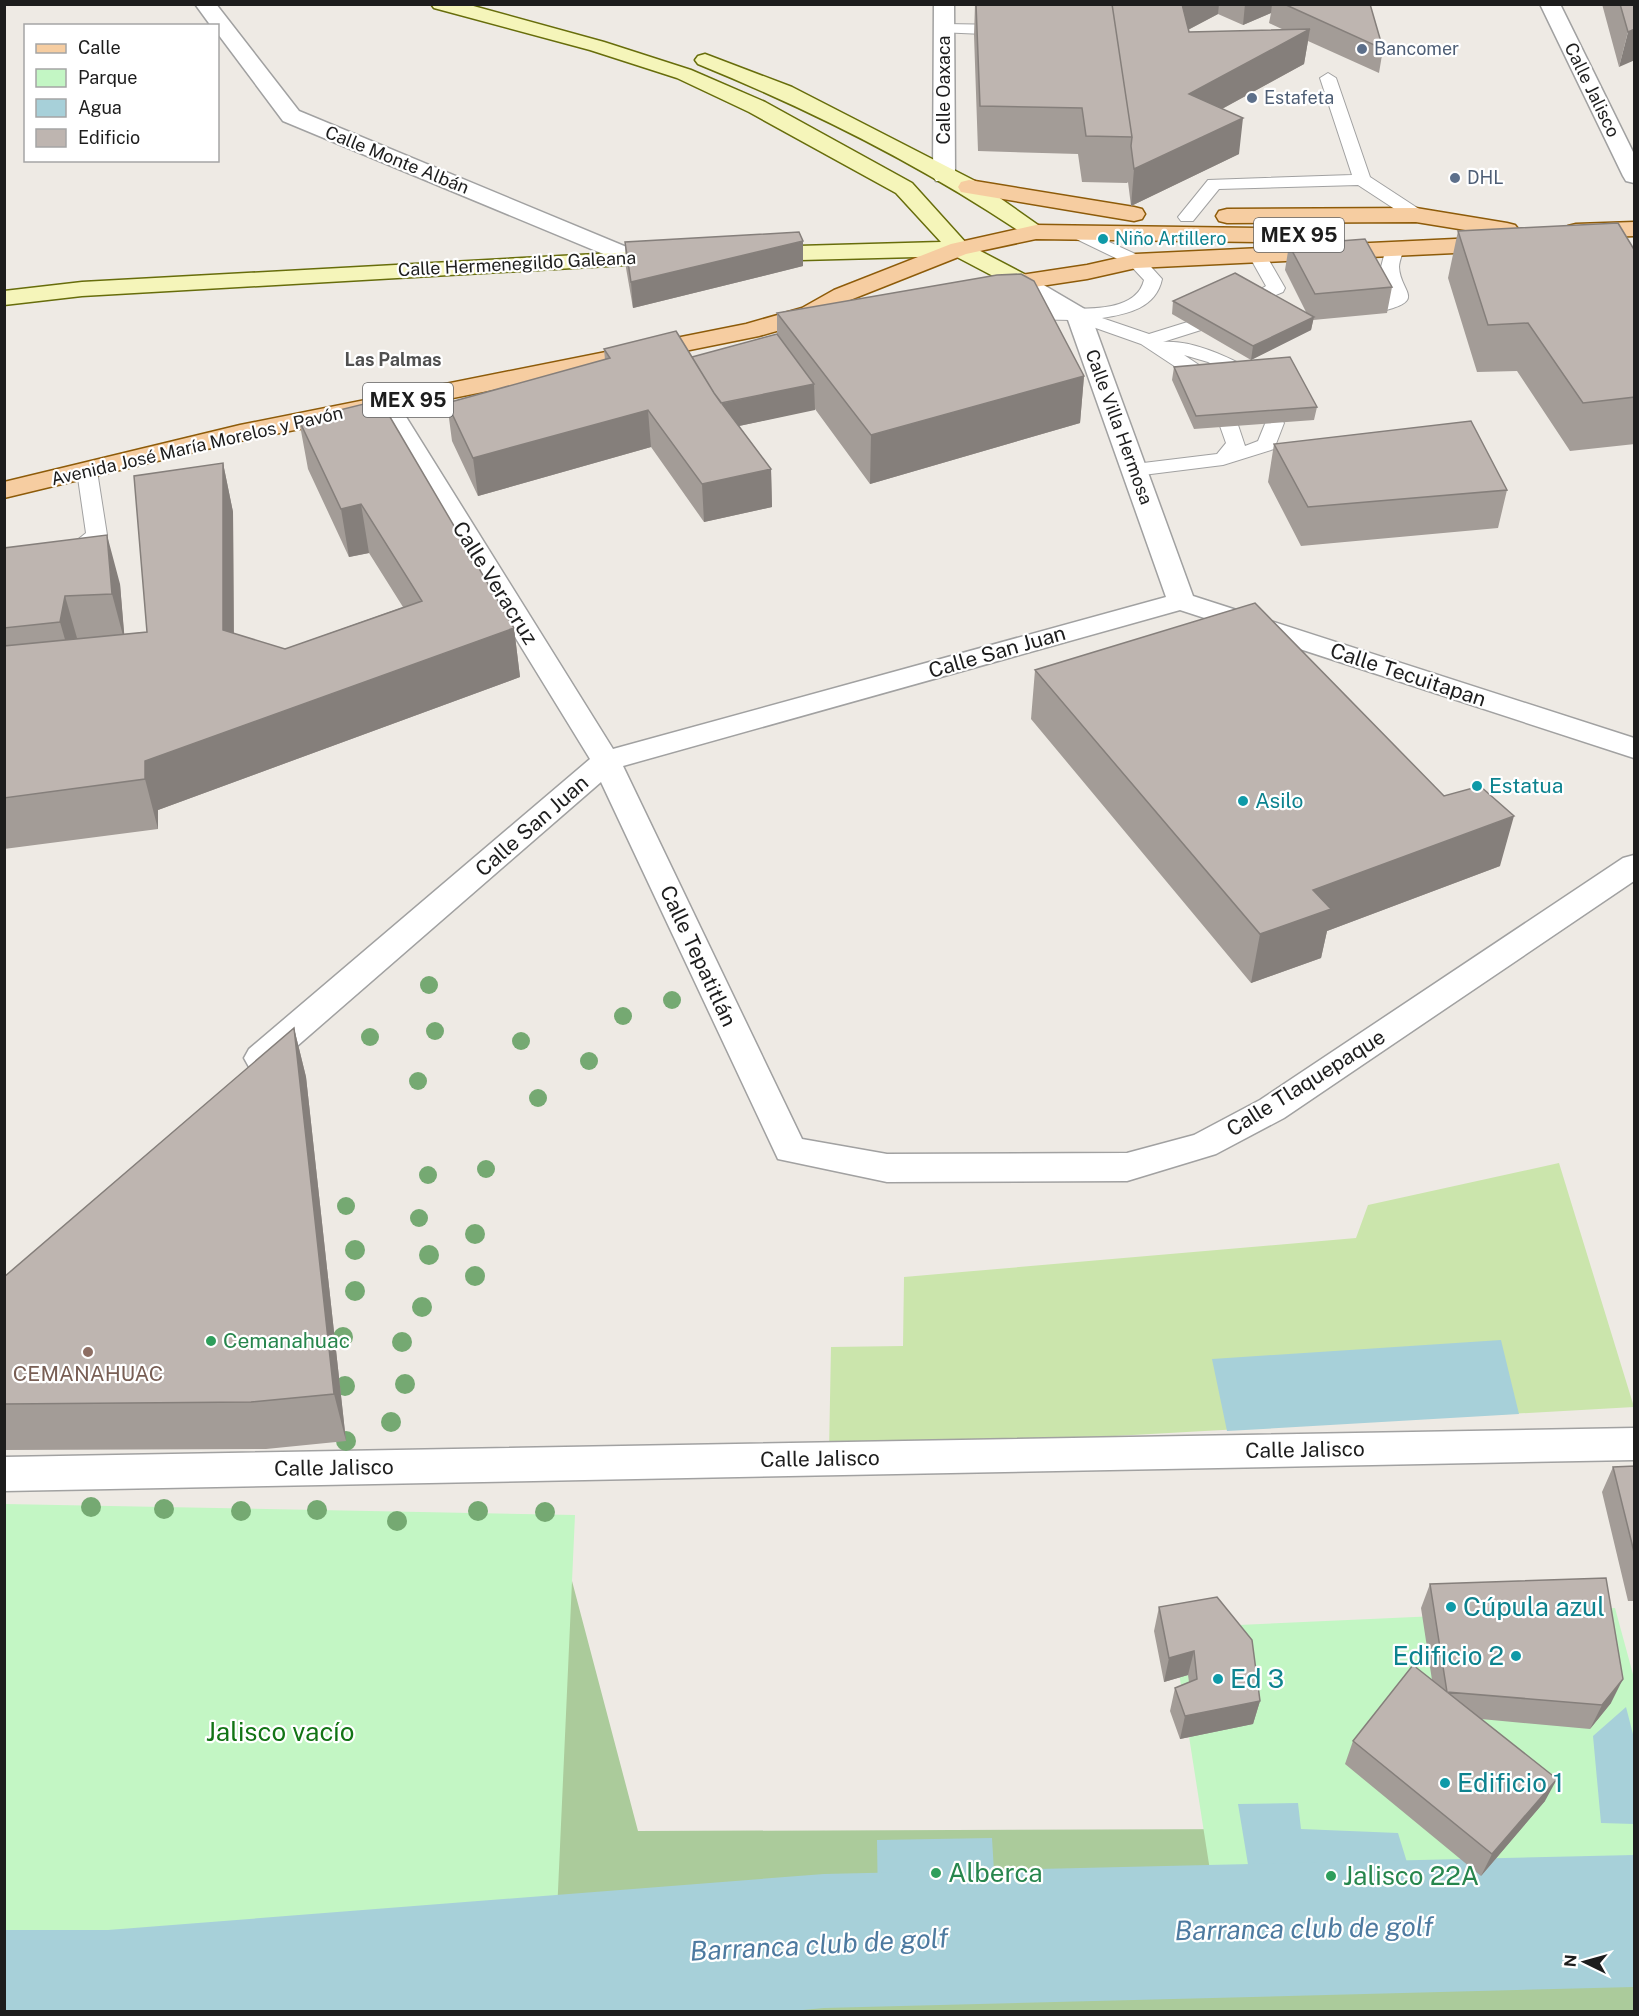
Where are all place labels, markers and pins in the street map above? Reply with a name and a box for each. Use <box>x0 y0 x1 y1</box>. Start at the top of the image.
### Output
place label: Bancomer <box>1374 38 1459 59</box>
marker: Bancomer <box>1355 42 1369 56</box>
place label: Estafeta <box>1264 87 1334 108</box>
marker: Estafeta <box>1245 91 1259 105</box>
place label: DHL <box>1467 167 1504 188</box>
marker: DHL <box>1448 171 1462 185</box>
place label: Niño Artillero <box>1115 228 1227 249</box>
marker: Niño Artillero <box>1096 232 1110 246</box>
place label: Estatua <box>1489 773 1563 798</box>
marker: Estatua <box>1470 779 1484 793</box>
place label: Asilo <box>1255 788 1303 813</box>
marker: Asilo <box>1236 794 1250 808</box>
place label: Cemanahuac <box>223 1328 350 1353</box>
marker: Cemanahuac <box>204 1334 218 1348</box>
marker: CEMANAHUAC <box>81 1345 95 1359</box>
place label: CEMANAHUAC <box>13 1361 163 1386</box>
place label: Cúpula azul <box>1463 1591 1605 1622</box>
marker: Cúpula azul <box>1444 1600 1458 1614</box>
place label: Edificio 2 <box>1392 1640 1504 1671</box>
marker: Edificio 2 <box>1509 1649 1523 1663</box>
place label: Ed 3 <box>1230 1663 1284 1694</box>
marker: Ed 3 <box>1211 1672 1225 1686</box>
place label: Edificio 1 <box>1457 1767 1564 1798</box>
marker: Edificio 1 <box>1438 1776 1452 1790</box>
place label: Alberca <box>948 1857 1043 1888</box>
place label: Jalisco 22A <box>1343 1860 1479 1891</box>
marker: Alberca <box>929 1866 943 1880</box>
marker: Jalisco 22A <box>1324 1869 1338 1883</box>

